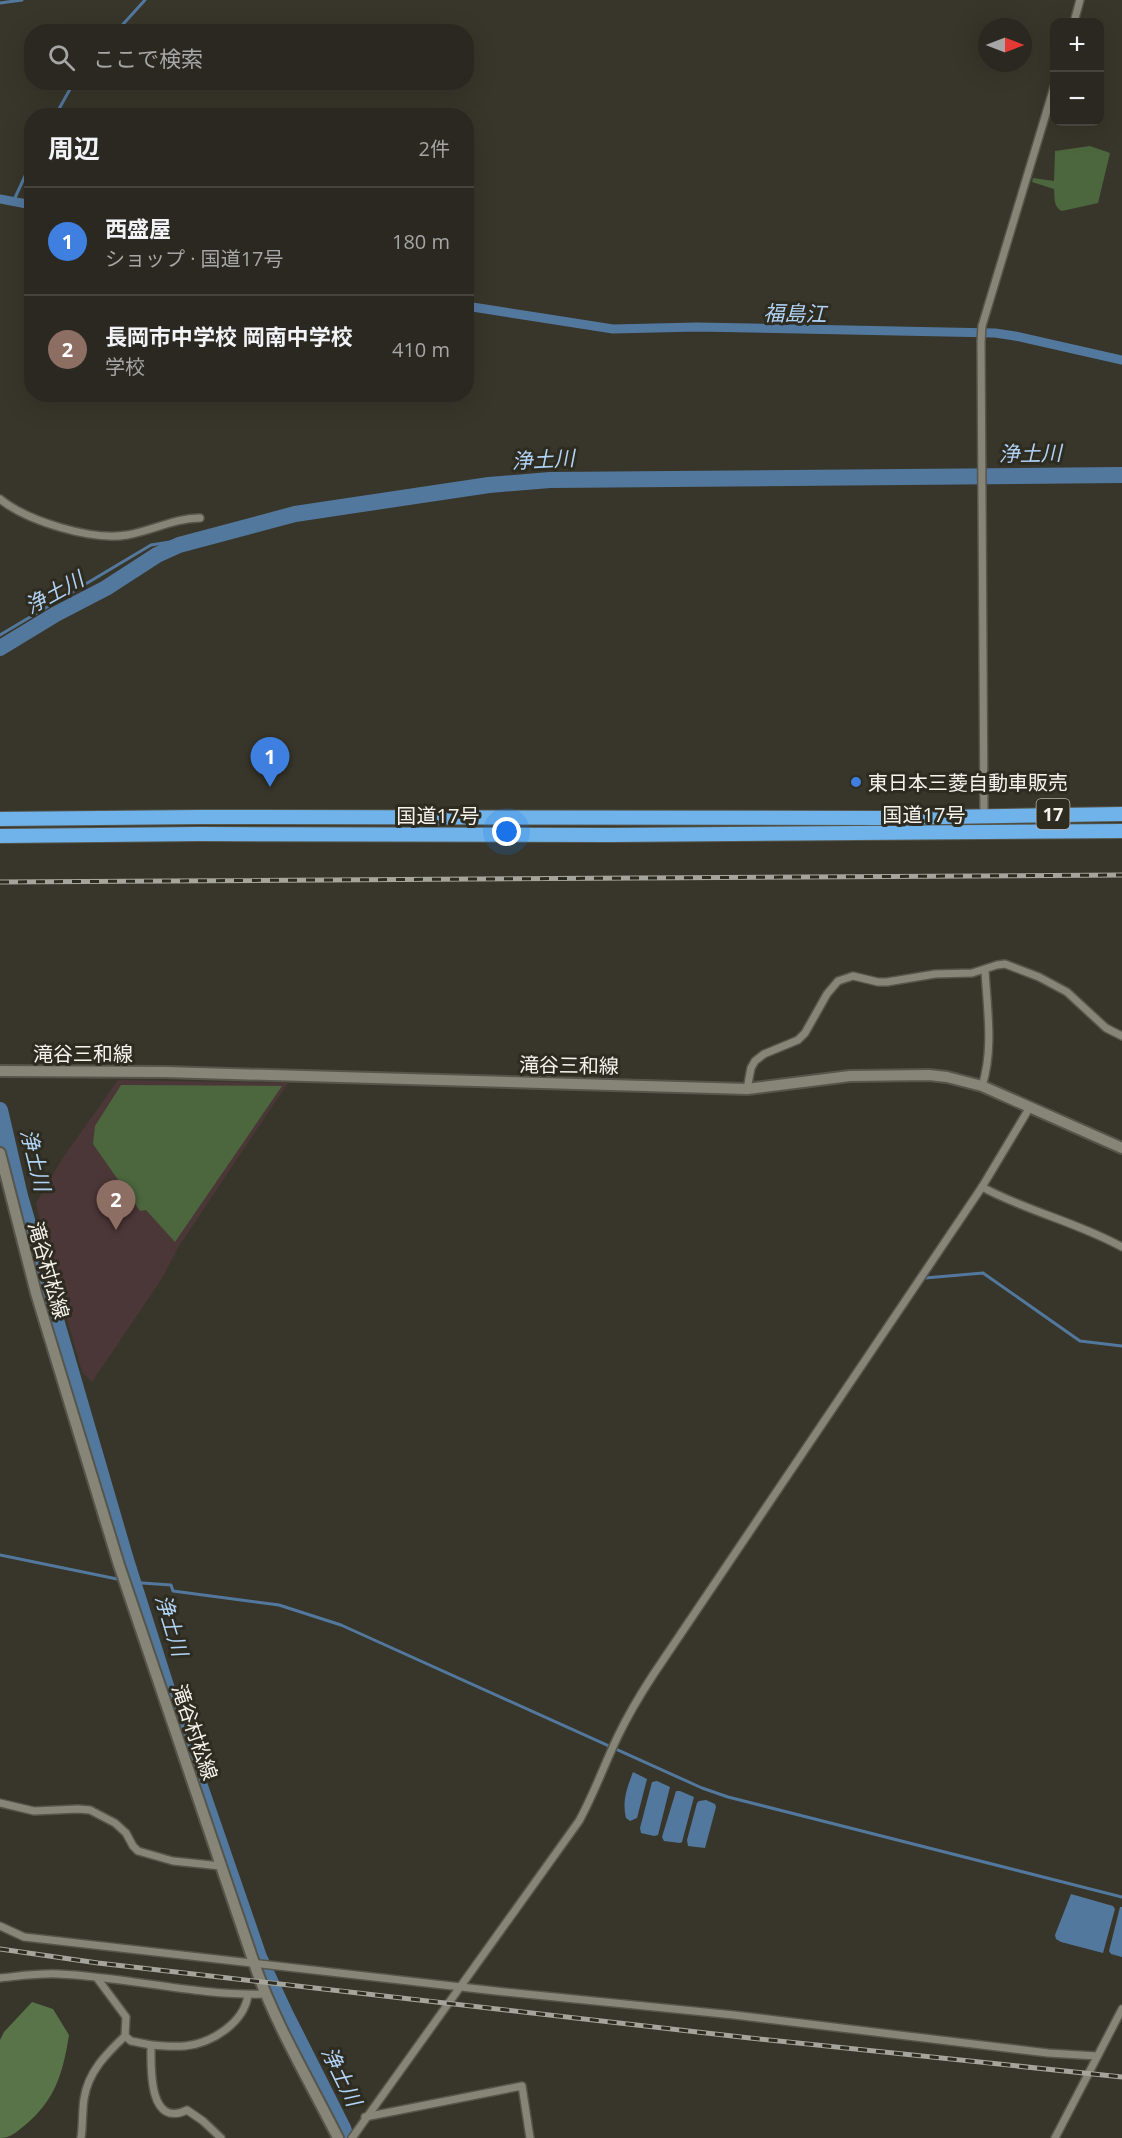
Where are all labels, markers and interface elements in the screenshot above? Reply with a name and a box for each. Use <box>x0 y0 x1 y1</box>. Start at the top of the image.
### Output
north arrow <box>978 18 1032 72</box>
map controls <box>1050 18 1104 126</box>
button: + <box>1050 18 1104 72</box>
search box <box>24 24 474 90</box>
icon: search <box>45 41 78 74</box>
text: ここで検索 <box>93 43 203 73</box>
button: − <box>1050 72 1104 126</box>
text: 周辺 <box>48 130 100 166</box>
text: 2件 <box>419 135 450 162</box>
text: 西盛屋 <box>105 213 171 243</box>
text: 1 <box>62 228 73 255</box>
text: 180 m <box>392 228 450 255</box>
text: ショップ · 国道17号 <box>105 245 284 272</box>
water label: 福島江 <box>763 298 829 328</box>
text: 長岡市中学校 岡南中学校 <box>105 321 353 351</box>
text: 2 <box>62 336 73 363</box>
text: 410 m <box>392 336 450 363</box>
text: 学校 <box>105 353 145 380</box>
water label: 浄土川 <box>998 438 1064 468</box>
water label: 浄土川 <box>511 443 577 475</box>
water label: 浄土川 <box>20 564 90 620</box>
pin: 1 <box>250 738 290 787</box>
place label: 東日本三菱自動車販売 <box>868 769 1068 796</box>
marker: 東日本三菱自動車販売 <box>849 775 863 789</box>
road number: 17 <box>1036 799 1070 829</box>
street label: 国道17号 <box>883 801 965 828</box>
street label: 国道17号 <box>397 802 479 829</box>
your location <box>492 817 521 846</box>
street label: 滝谷三和線 <box>33 1040 133 1067</box>
street label: 滝谷三和線 <box>519 1051 619 1079</box>
water label: 浄土川 <box>15 1126 58 1196</box>
pin: 2 <box>96 1180 136 1230</box>
street label: 滝谷村松線 <box>22 1218 76 1322</box>
water label: 浄土川 <box>149 1591 195 1661</box>
street label: 滝谷村松線 <box>166 1680 224 1784</box>
water label: 浄土川 <box>316 2042 369 2112</box>

